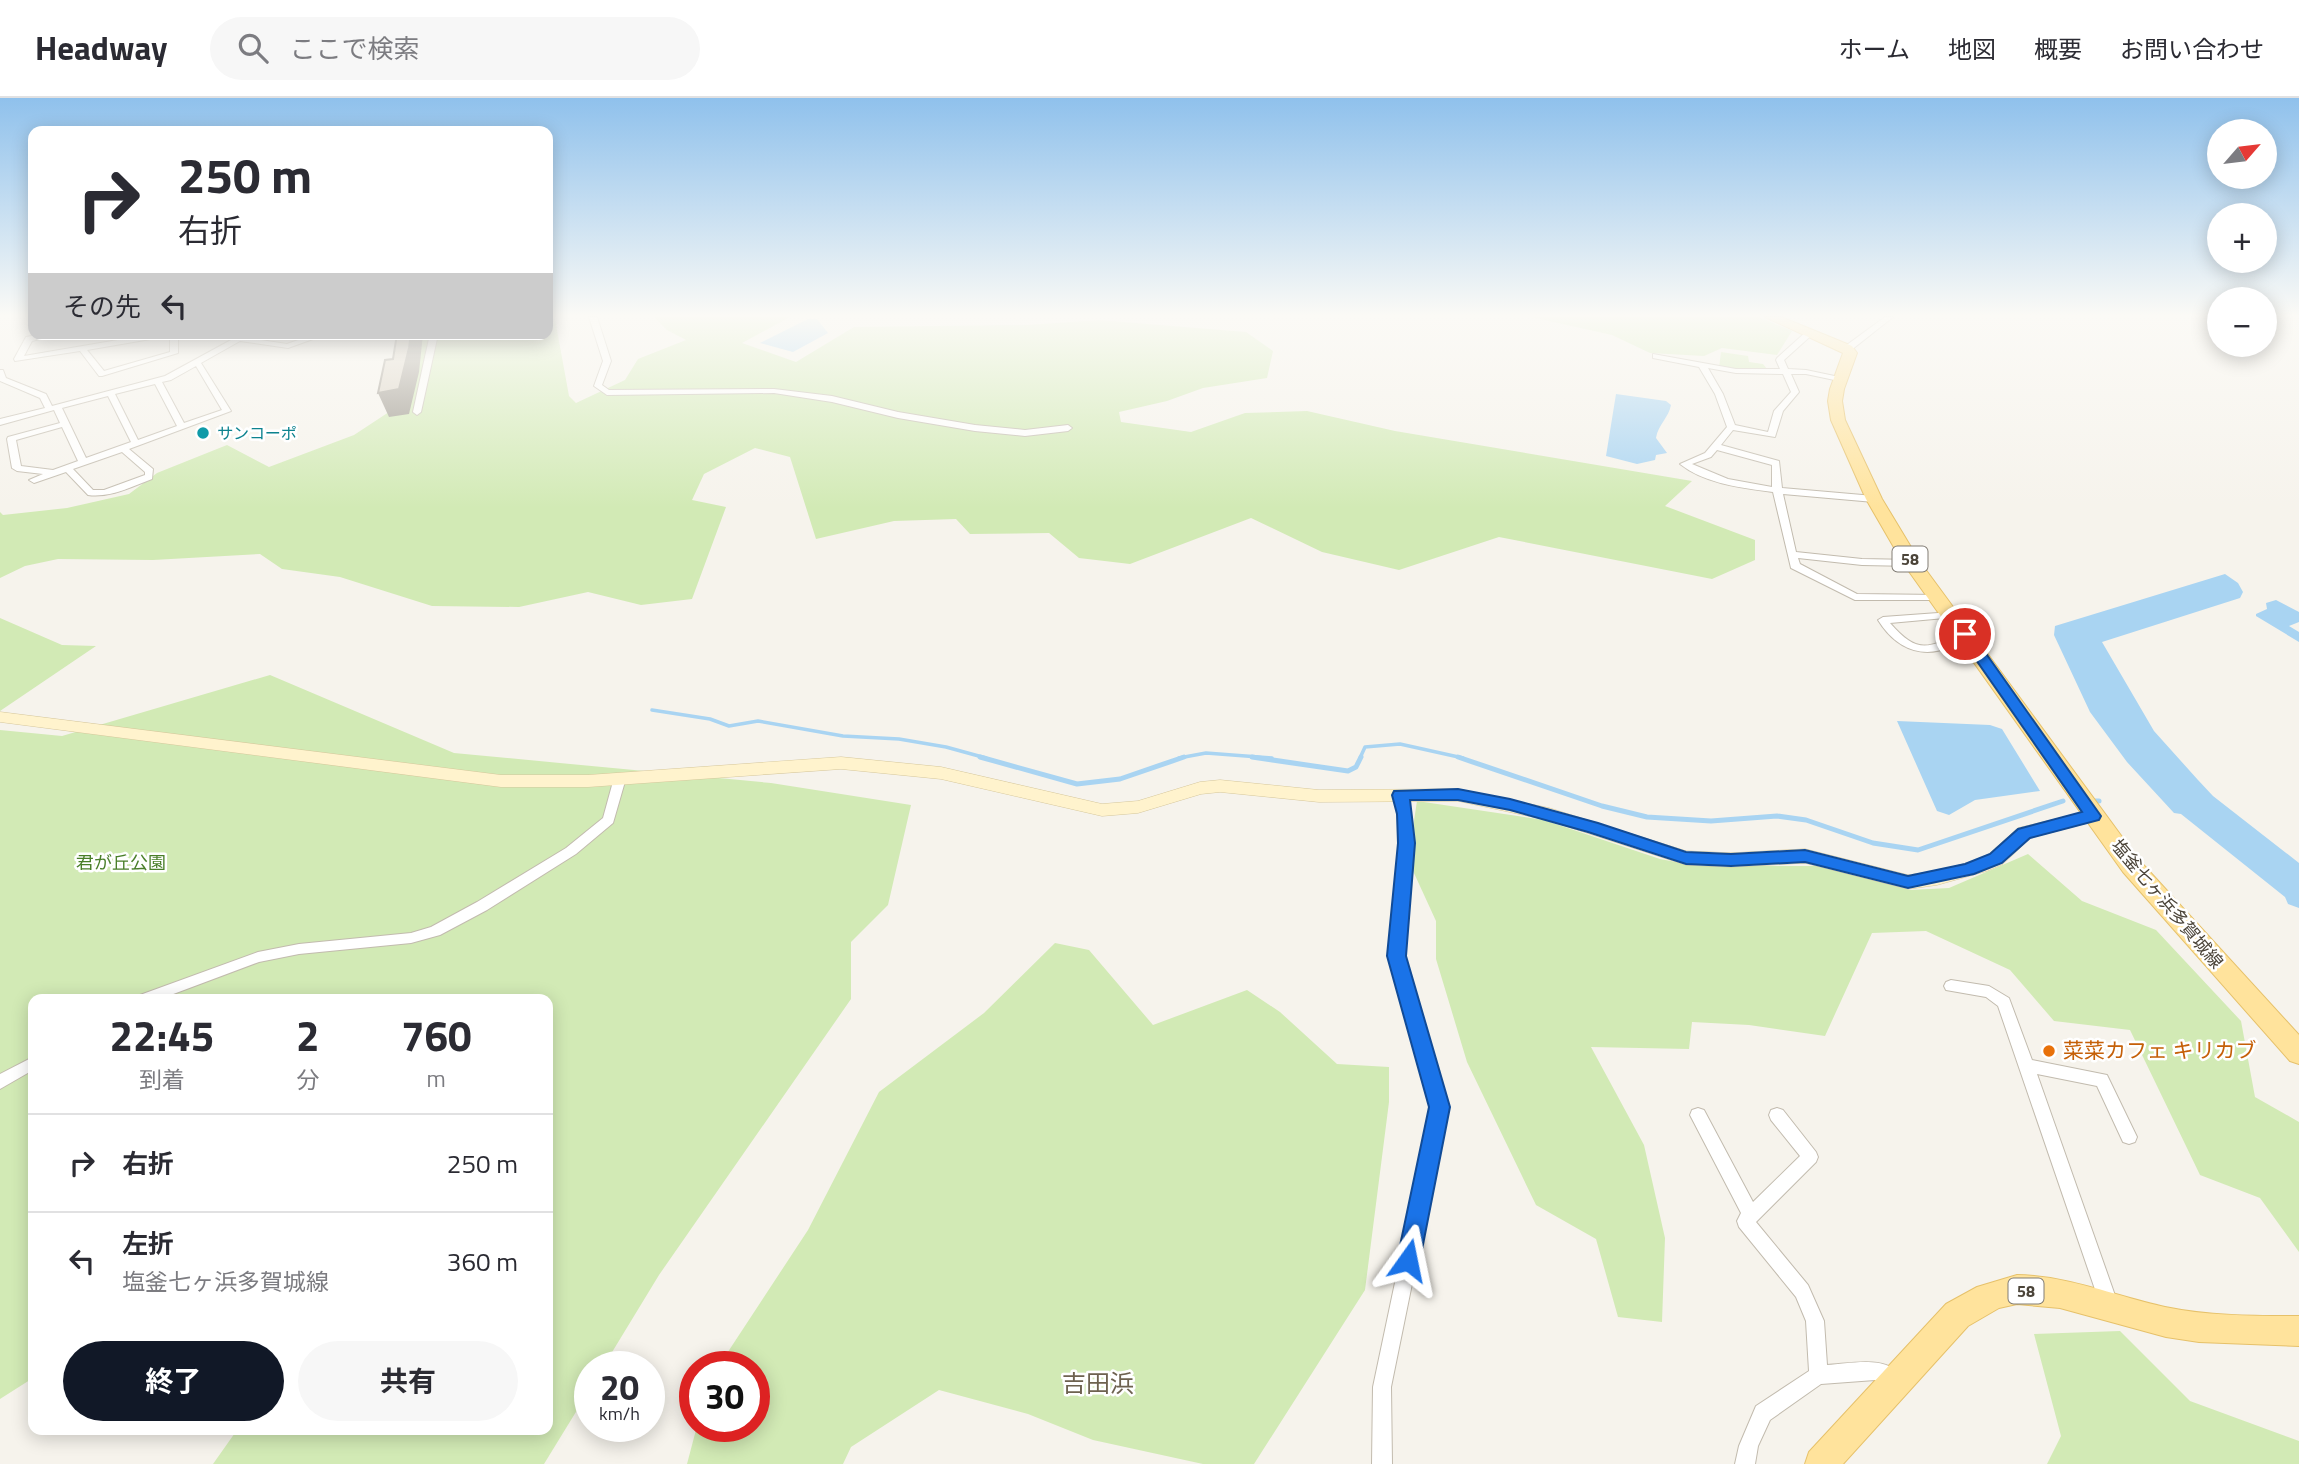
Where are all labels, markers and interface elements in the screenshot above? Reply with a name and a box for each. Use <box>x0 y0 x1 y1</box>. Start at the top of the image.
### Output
search box <box>210 17 700 80</box>
text: Headway <box>35 23 168 73</box>
icon: search <box>234 29 272 67</box>
text: ここで検索 <box>290 29 420 68</box>
text: ホーム <box>1839 31 1910 67</box>
text: 地図 <box>1948 31 1996 67</box>
text: 概要 <box>2034 31 2082 67</box>
text: お問い合わせ <box>2120 31 2264 67</box>
north arrow <box>2207 119 2277 189</box>
map controls <box>2207 119 2277 357</box>
text: 250 m <box>178 137 312 212</box>
icon: right <box>63 154 154 245</box>
button: + <box>2207 203 2277 273</box>
text: 右折 <box>178 206 242 254</box>
text: その先 <box>63 287 141 326</box>
icon: left <box>155 287 193 325</box>
button: − <box>2207 287 2277 357</box>
place label: サンコーポ <box>217 421 297 445</box>
marker: サンコーポ <box>195 425 211 441</box>
road number: 58 <box>1892 546 1927 572</box>
pin <box>1935 604 1995 664</box>
icon: arrive <box>1946 615 1984 653</box>
street label: 塩釜七ヶ浜多賀城線 <box>2105 833 2230 974</box>
park label: 君が丘公園 <box>76 849 166 876</box>
text: 22:45 <box>110 1003 214 1067</box>
text: 2 <box>296 1003 319 1067</box>
text: 760 <box>401 1003 471 1067</box>
place label: 菜菜カフェ キリカブ <box>2063 1034 2257 1066</box>
marker: 菜菜カフェ キリカブ <box>2041 1043 2057 1059</box>
text: m <box>427 1061 446 1096</box>
text: 到着 <box>139 1062 185 1097</box>
text: 分 <box>296 1062 319 1097</box>
icon: right <box>63 1144 101 1182</box>
text: 右折 <box>122 1144 174 1183</box>
text: 250 m <box>447 1144 518 1183</box>
position arrow <box>1371 1223 1445 1297</box>
text: 左折 <box>122 1224 174 1263</box>
icon: left <box>63 1242 101 1280</box>
text: 360 m <box>447 1242 518 1281</box>
text: 塩釜七ヶ浜多賀城線 <box>122 1264 329 1299</box>
road number: 58 <box>2008 1278 2044 1303</box>
button: 終了 <box>63 1341 284 1421</box>
button: 共有 <box>298 1341 518 1421</box>
speed limit sign: 30 <box>679 1351 770 1442</box>
text: 20 <box>600 1360 639 1414</box>
district label: 吉田浜 <box>1062 1365 1134 1401</box>
text: km/h <box>599 1400 640 1427</box>

